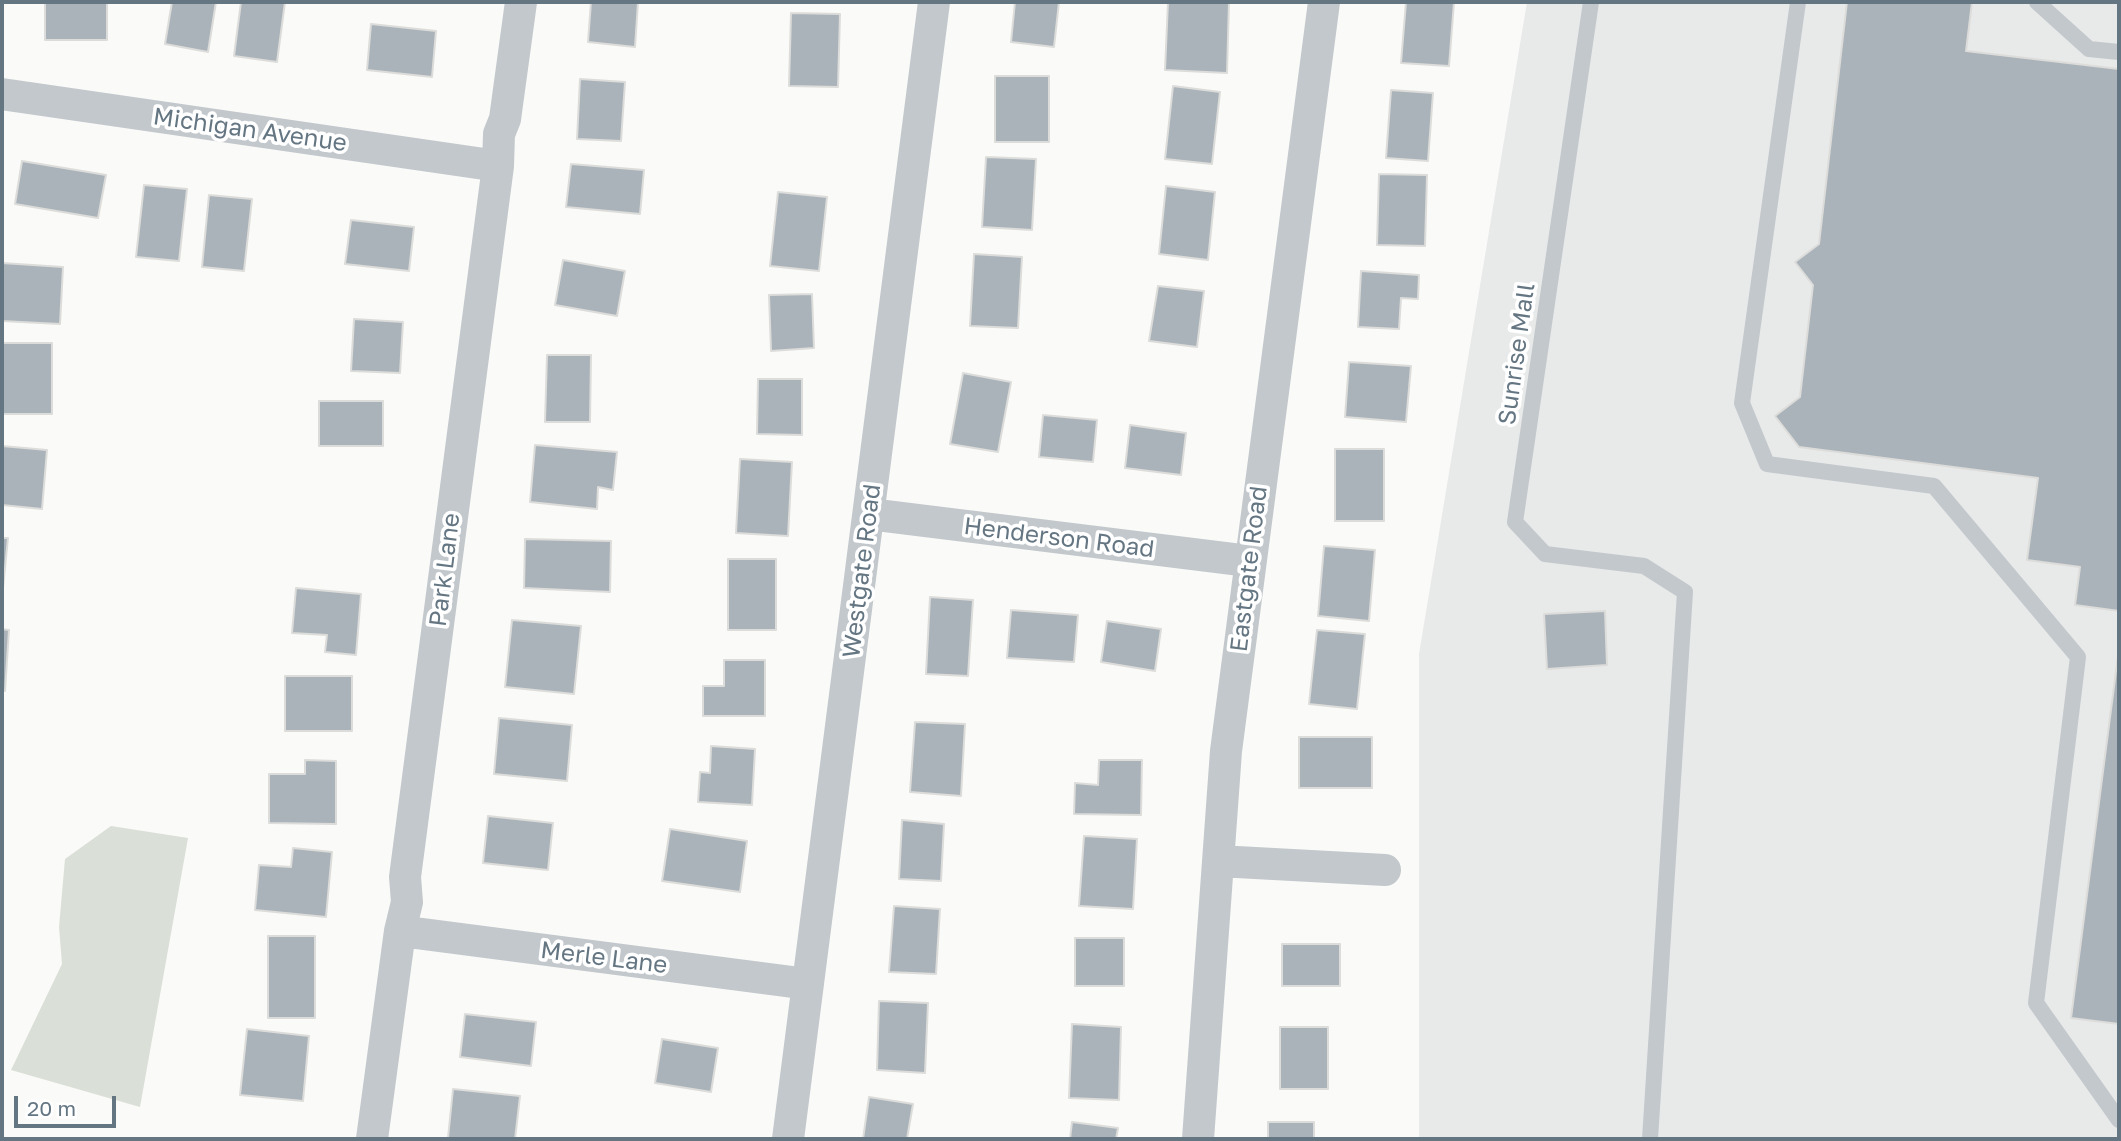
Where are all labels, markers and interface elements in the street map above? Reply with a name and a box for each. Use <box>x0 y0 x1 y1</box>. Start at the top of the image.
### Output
street label: Michigan Avenue <box>151 102 349 158</box>
street label: Sunrise Mall <box>1493 281 1541 427</box>
street label: Westgate Road <box>837 483 887 659</box>
street label: Eastgate Road <box>1225 485 1273 653</box>
street label: Park Lane <box>424 512 466 628</box>
street label: Henderson Road <box>962 512 1156 564</box>
street label: Merle Lane <box>539 936 669 980</box>
scale bar <box>18 1082 119 1126</box>
text: 20 m <box>27 1095 76 1121</box>

